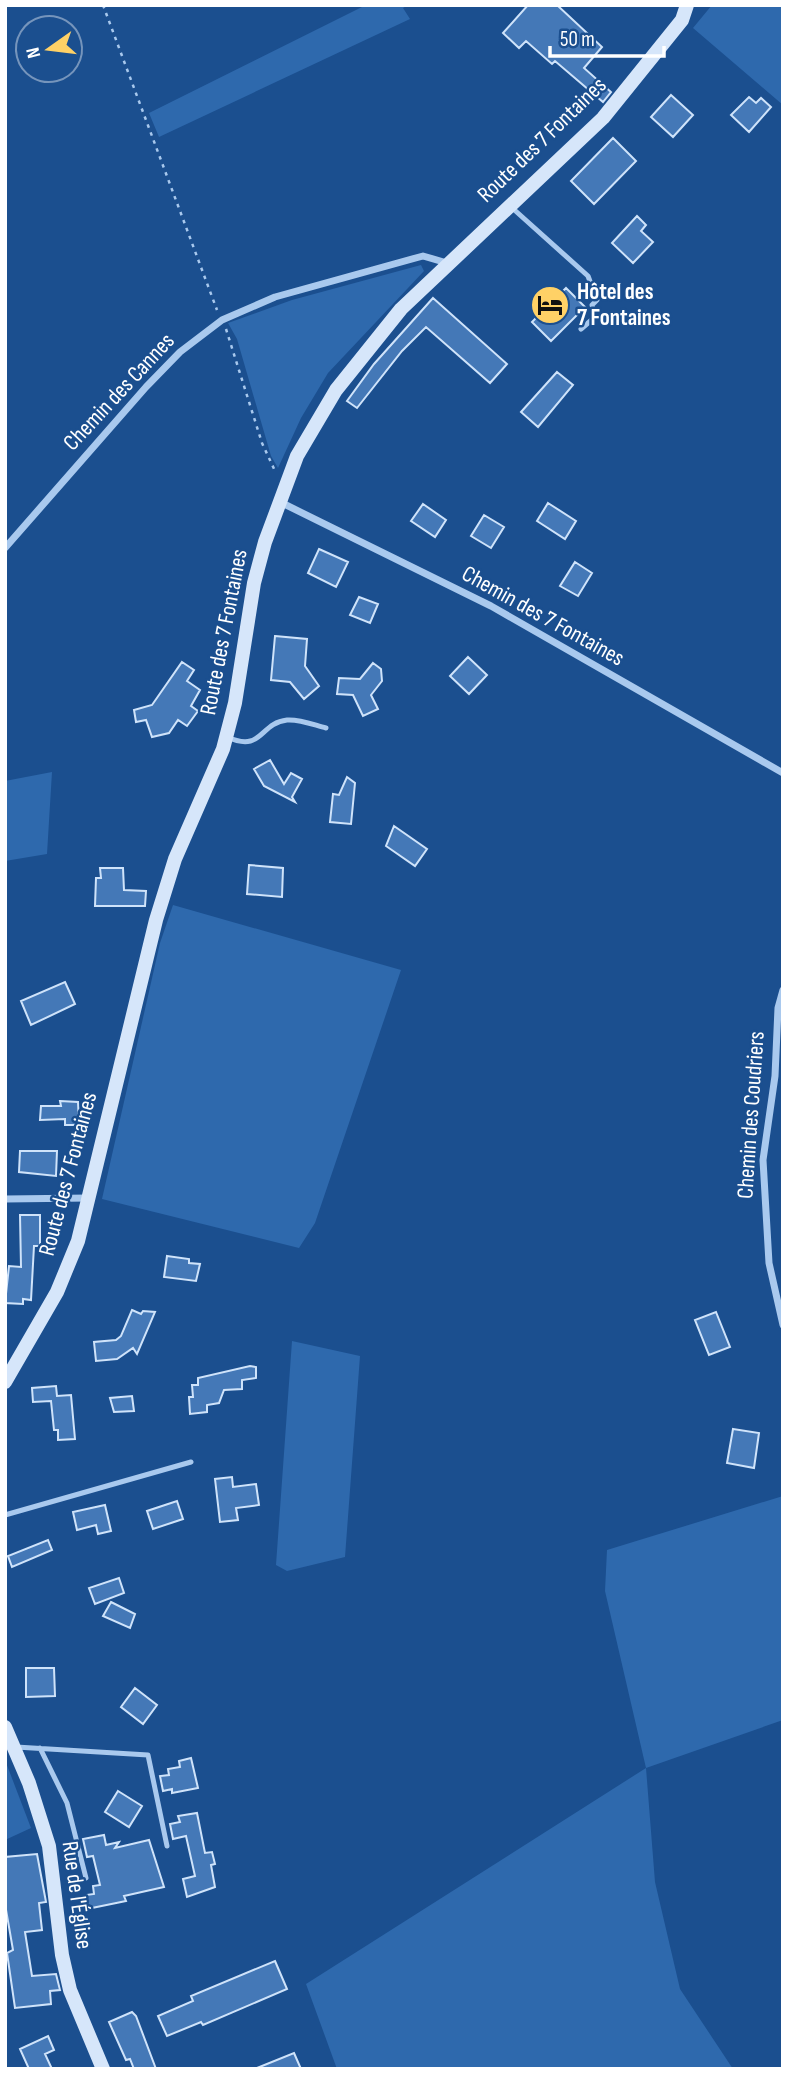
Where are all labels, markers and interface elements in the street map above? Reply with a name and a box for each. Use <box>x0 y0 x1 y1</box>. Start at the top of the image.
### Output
north arrow <box>14 14 84 84</box>
scale bar <box>550 14 664 58</box>
text: 50 m <box>560 27 595 52</box>
text: N <box>22 45 46 60</box>
street label: Route des 7 Fontaines <box>472 72 612 208</box>
place label: Hôtel des 7 Fontaines <box>577 278 671 332</box>
hotel icon: Hôtel des 7 Fontaines <box>529 284 571 326</box>
street label: Chemin des Cannes <box>57 327 181 457</box>
street label: Route des 7 Fontaines <box>194 547 254 717</box>
street label: Chemin des 7 Fontaines <box>457 560 629 672</box>
street label: Chemin des Coudriers <box>731 1030 771 1200</box>
street label: Route des 7 Fontaines <box>33 1089 103 1259</box>
street label: Rue de l'Église <box>56 1839 98 1951</box>

